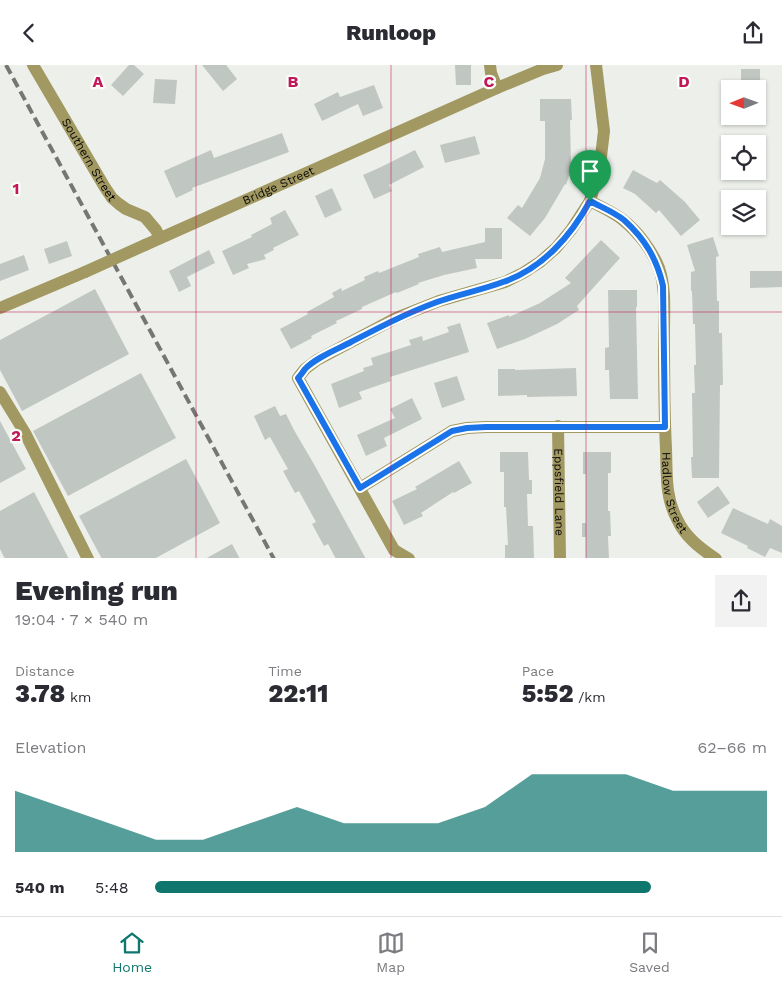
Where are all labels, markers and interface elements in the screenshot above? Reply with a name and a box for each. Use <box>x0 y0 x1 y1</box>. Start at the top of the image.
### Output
icon: back <box>15 19 43 47</box>
icon: share <box>739 19 767 47</box>
text: Runloop <box>346 20 436 45</box>
text: A <box>93 72 104 91</box>
text: B <box>288 72 299 91</box>
text: C <box>484 72 495 91</box>
text: D <box>678 72 690 91</box>
north arrow <box>721 80 766 125</box>
map controls <box>721 80 766 235</box>
street label: Southern Street <box>59 116 119 204</box>
button: locate <box>721 135 766 180</box>
pin <box>569 150 611 201</box>
icon: arrive <box>576 157 604 185</box>
street label: Bridge Street <box>240 163 316 208</box>
text: 1 <box>13 179 19 198</box>
button: layers <box>721 190 766 235</box>
text: 2 <box>11 426 21 445</box>
street label: Eppsfield Lane <box>551 448 567 536</box>
street label: Hadlow Street <box>659 452 690 536</box>
text: Evening run <box>15 574 178 607</box>
button: share <box>715 575 767 627</box>
text: 19:04 · 7 × 540 m <box>15 610 148 629</box>
text: Distance <box>15 663 75 679</box>
text: Time <box>268 663 302 679</box>
text: Pace <box>522 663 554 679</box>
text: 3.78 <box>15 679 65 708</box>
text: 22:11 <box>268 679 328 708</box>
text: 5:52 <box>522 679 573 708</box>
text: km <box>65 689 91 705</box>
text: /km <box>573 689 606 705</box>
text: Elevation <box>15 738 86 757</box>
text: 62–66 m <box>697 738 767 757</box>
text: 540 m <box>15 878 65 897</box>
text: 5:48 <box>95 878 129 897</box>
tab: Home <box>112 929 152 975</box>
tab: Map <box>376 929 405 975</box>
tab: Saved <box>629 929 670 975</box>

